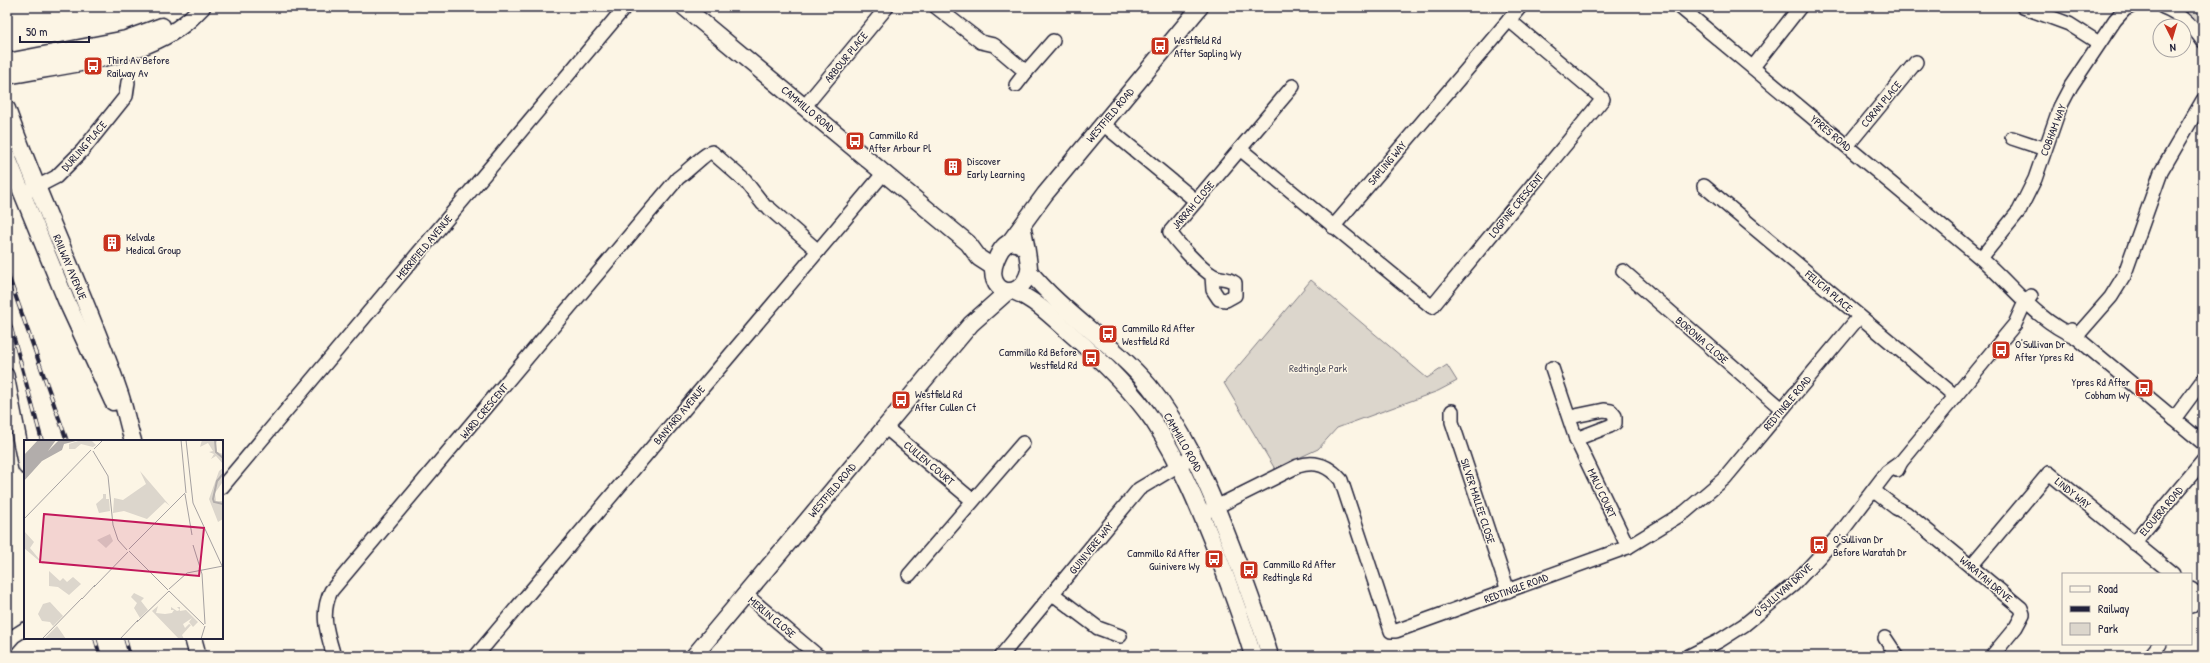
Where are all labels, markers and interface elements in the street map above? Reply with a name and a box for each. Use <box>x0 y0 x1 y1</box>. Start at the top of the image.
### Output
scale bar <box>20 18 89 44</box>
north arrow <box>2152 18 2192 58</box>
text: 50 m <box>26 23 47 40</box>
street label: ARBOUR PLACE <box>821 29 871 85</box>
place label: Westfield Rd After Sapling Wy <box>1174 33 1242 60</box>
bus stop icon: Westfield Rd After Sapling Wy <box>1149 35 1171 57</box>
text: N <box>2169 41 2176 55</box>
place label: Third Av Before Railway Av <box>107 53 170 80</box>
bus stop icon: Third Av Before Railway Av <box>82 55 104 77</box>
street label: CORAN PLACE <box>1857 78 1905 130</box>
street label: CAMMILLO ROAD <box>778 83 838 136</box>
street label: WESTFIELD ROAD <box>1083 84 1137 145</box>
street label: COBHAM WAY <box>2037 102 2069 158</box>
street label: YPRES ROAD <box>1808 112 1855 155</box>
street label: DURLING PLACE <box>58 118 110 174</box>
place label: Cammillo Rd After Arbour Pl <box>869 128 931 155</box>
bus stop icon: Cammillo Rd After Arbour Pl <box>844 130 866 152</box>
street label: SAPLING WAY <box>1365 138 1409 188</box>
place label: Discover Early Learning <box>967 154 1025 181</box>
building icon: Discover Early Learning <box>942 156 964 178</box>
street label: LOGPINE CRESCENT <box>1486 169 1547 240</box>
street label: JARRAH CLOSE <box>1169 178 1217 232</box>
street label: MERRIFIELD AVENUE <box>393 212 455 282</box>
place label: Kelvale Medical Group <box>126 230 181 257</box>
street label: RAILWAY AVENUE <box>50 232 90 302</box>
building icon: Kelvale Medical Group <box>101 232 123 254</box>
street label: FELICIA PLACE <box>1802 266 1856 315</box>
street label: BORONIA CLOSE <box>1673 313 1731 367</box>
place label: Cammillo Rd After Westfield Rd <box>1122 321 1196 348</box>
bus stop icon: Cammillo Rd After Westfield Rd <box>1097 323 1119 345</box>
place label: O'Sullivan Dr After Ypres Rd <box>2015 337 2074 364</box>
bus stop icon: O'Sullivan Dr After Ypres Rd <box>1990 339 2012 361</box>
place label: Cammillo Rd Before Westfield Rd <box>999 345 1078 372</box>
bus stop icon: Cammillo Rd Before Westfield Rd <box>1080 347 1102 369</box>
park label: Redtingle Park <box>1289 361 1347 375</box>
street label: REDTINGLE ROAD <box>1760 372 1814 433</box>
place label: Ypres Rd After Cobham Wy <box>2072 375 2131 402</box>
bus stop icon: Ypres Rd After Cobham Wy <box>2133 377 2155 399</box>
street label: WARD CRESCENT <box>457 380 512 441</box>
street label: BANYARD AVENUE <box>650 382 708 447</box>
place label: Westfield Rd After Cullen Ct <box>915 387 976 414</box>
bus stop icon: Westfield Rd After Cullen Ct <box>890 389 912 411</box>
street label: CAMMILLO ROAD <box>1161 410 1206 475</box>
street label: CULLEN COURT <box>901 438 958 489</box>
inset map <box>24 440 223 639</box>
street label: SILVER MALLEE CLOSE <box>1458 457 1498 546</box>
street label: WESTFIELD ROAD <box>805 459 859 520</box>
street label: MALU COURT <box>1584 466 1620 521</box>
street label: LINDY WAY <box>2052 474 2094 512</box>
street label: ELOUERA ROAD <box>2136 483 2186 539</box>
street label: GUINIVERE WAY <box>1066 519 1116 577</box>
place label: O'Sullivan Dr Before Waratah Dr <box>1833 532 1908 559</box>
bus stop icon: O'Sullivan Dr Before Waratah Dr <box>1808 534 1830 556</box>
place label: Cammillo Rd After Guinivere Wy <box>1127 546 1201 573</box>
bus stop icon: Cammillo Rd After Guinivere Wy <box>1203 548 1225 570</box>
street label: WARATAH DRIVE <box>1957 553 2015 605</box>
place label: Cammillo Rd After Redtingle Rd <box>1263 557 1337 584</box>
bus stop icon: Cammillo Rd After Redtingle Rd <box>1238 559 1260 581</box>
street label: O'SULLIVAN DRIVE <box>1751 560 1815 620</box>
street label: REDTINGLE ROAD <box>1482 570 1551 606</box>
legend <box>2062 573 2192 645</box>
text: Road <box>2098 580 2118 597</box>
street label: MERLIN CLOSE <box>745 593 799 641</box>
text: Railway <box>2098 600 2129 617</box>
text: Park <box>2098 620 2118 637</box>

